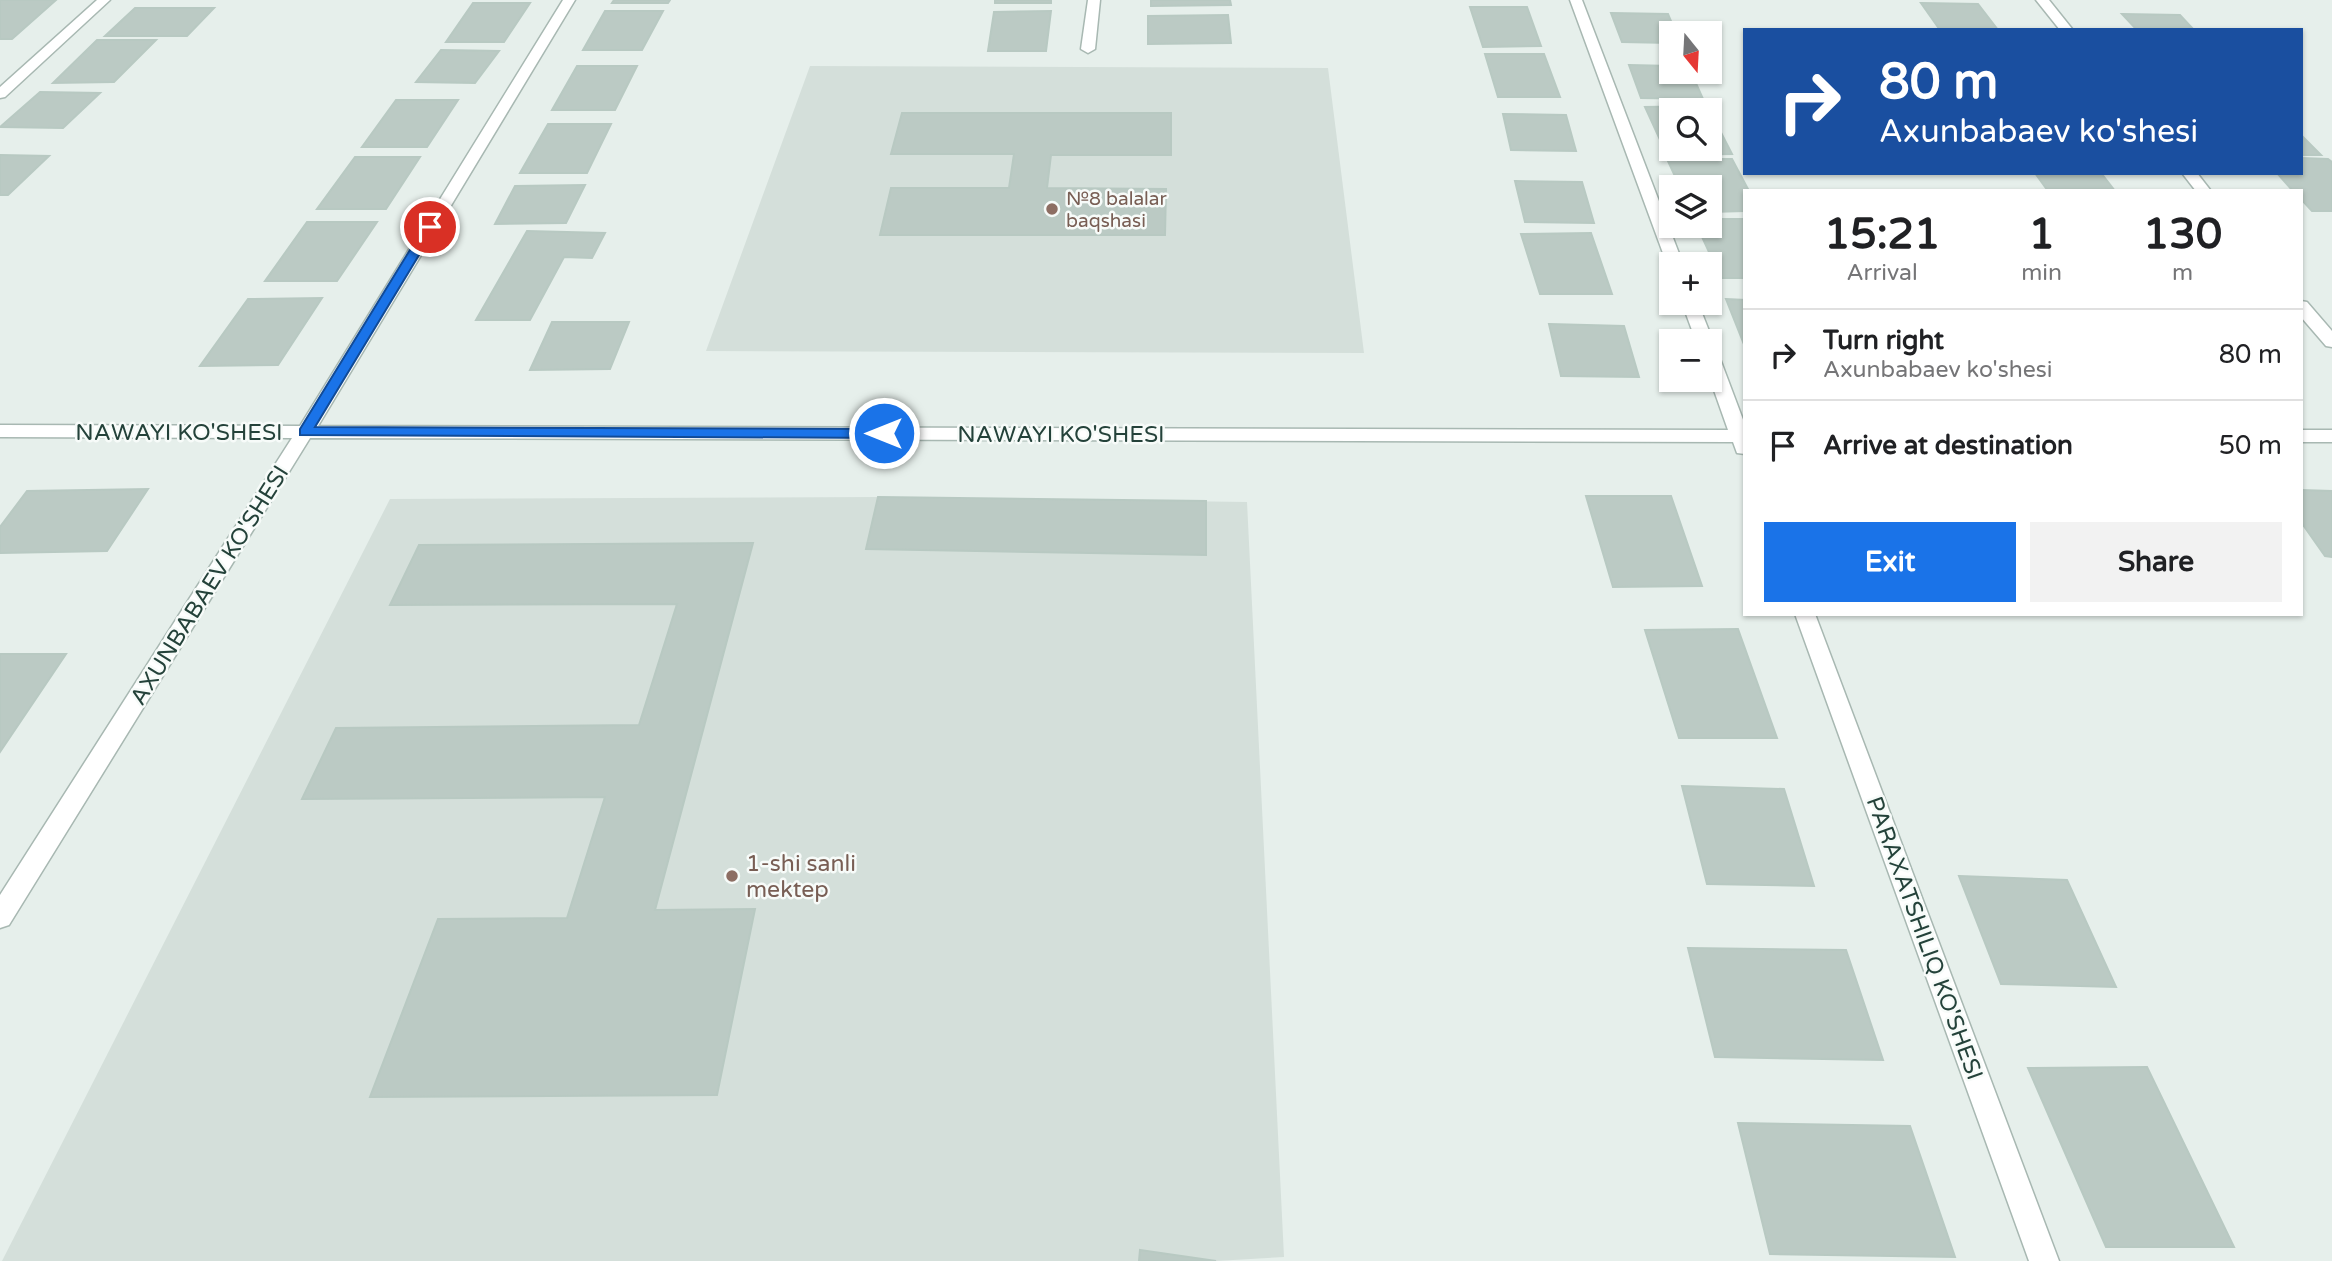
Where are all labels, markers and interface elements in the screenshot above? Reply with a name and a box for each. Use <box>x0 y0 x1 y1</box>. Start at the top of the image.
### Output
north arrow <box>1659 21 1722 84</box>
map controls <box>1659 21 1722 392</box>
text: 80 m <box>1879 53 1998 112</box>
icon: right <box>1764 56 1855 147</box>
button: search <box>1659 98 1722 161</box>
text: Axunbabaev ko'shesi <box>1879 113 2198 151</box>
button: layers <box>1659 175 1722 238</box>
place label: №8 balalar baqshasi <box>1066 188 1167 232</box>
pin <box>400 197 460 257</box>
marker: №8 balalar baqshasi <box>1044 201 1060 217</box>
icon: arrive <box>411 208 449 246</box>
text: 15:21 <box>1824 209 1940 260</box>
text: 1 <box>2028 209 2055 260</box>
text: 130 <box>2143 209 2222 260</box>
button: + <box>1659 252 1722 315</box>
text: Arrival <box>1847 259 1918 287</box>
text: min <box>2021 259 2062 287</box>
text: m <box>2172 259 2193 287</box>
text: Turn right <box>1823 325 1944 356</box>
button: − <box>1659 329 1722 392</box>
icon: right <box>1764 336 1802 374</box>
text: 80 m <box>2219 339 2282 370</box>
text: Axunbabaev ko'shesi <box>1823 356 2053 384</box>
position arrow <box>847 396 921 470</box>
street label: NAWAYI KO'SHESI <box>75 419 283 447</box>
street label: NAWAYI KO'SHESI <box>957 421 1165 449</box>
icon: arrive <box>1764 427 1802 465</box>
text: Arrive at destination <box>1823 430 2073 461</box>
text: 50 m <box>2219 430 2282 461</box>
street label: AXUNBABAEV KO'SHESI <box>125 461 295 711</box>
button: Exit <box>1764 522 2016 602</box>
button: Share <box>2030 522 2282 602</box>
street label: PARAXATSHILIQ KO'SHESI <box>1860 793 1988 1084</box>
place label: 1-shi sanli mektep <box>746 850 856 904</box>
marker: 1-shi sanli mektep <box>724 868 740 884</box>

